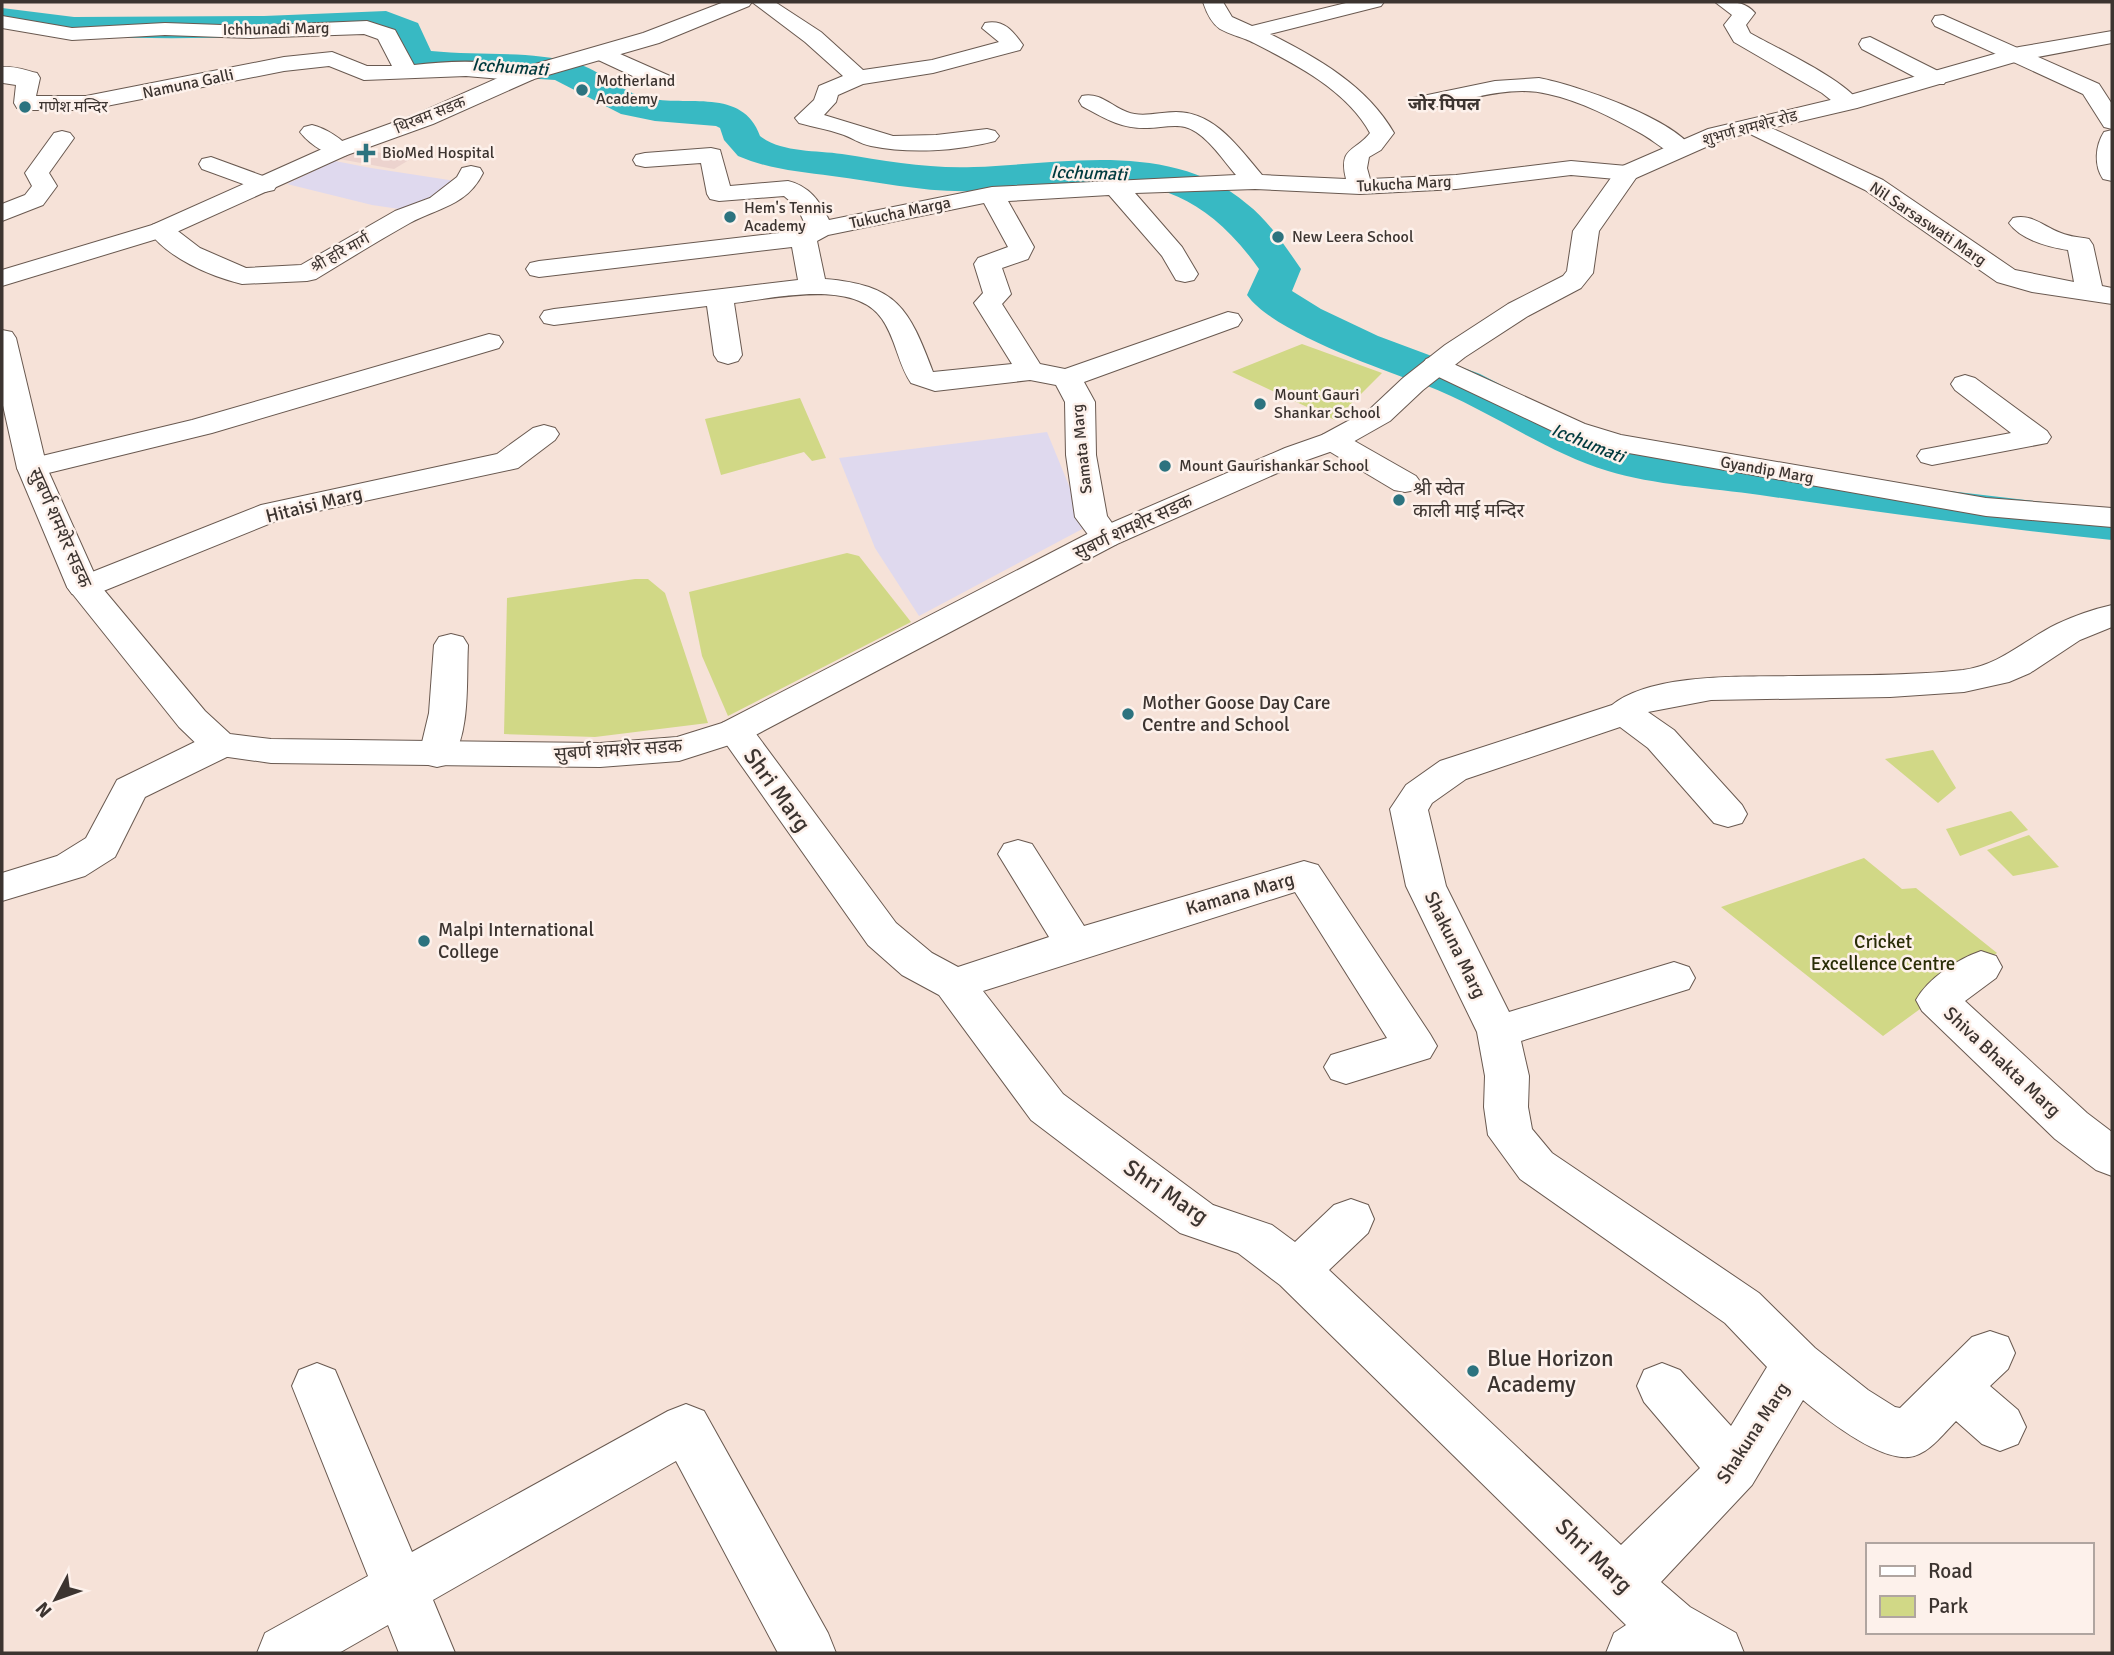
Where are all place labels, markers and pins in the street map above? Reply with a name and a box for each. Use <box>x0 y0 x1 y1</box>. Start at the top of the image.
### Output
place label: Motherland Academy <box>596 71 675 109</box>
marker: Motherland Academy <box>574 82 590 98</box>
place label: गणेश मन्दिर <box>39 97 108 117</box>
marker: गणेश मन्दिर <box>17 99 33 115</box>
marker: BioMed Hospital <box>356 143 376 163</box>
place label: BioMed Hospital <box>382 143 495 163</box>
place label: Hem's Tennis Academy <box>744 198 833 236</box>
marker: Hem's Tennis Academy <box>722 209 738 225</box>
place label: New Leera School <box>1292 227 1414 247</box>
marker: New Leera School <box>1270 229 1286 245</box>
place label: Mount Gauri Shankar School <box>1274 385 1381 423</box>
marker: Mount Gauri Shankar School <box>1252 396 1268 412</box>
place label: Mount Gaurishankar School <box>1179 456 1369 476</box>
marker: Mount Gaurishankar School <box>1157 458 1173 474</box>
place label: श्री स्वेत काली माई मन्दिर <box>1413 477 1526 523</box>
marker: श्री स्वेत काली माई मन्दिर <box>1391 492 1407 508</box>
place label: Mother Goose Day Care Centre and School <box>1142 691 1330 737</box>
marker: Mother Goose Day Care Centre and School <box>1120 706 1136 722</box>
place label: Malpi International College <box>438 918 594 964</box>
marker: Malpi International College <box>416 933 432 949</box>
place label: Blue Horizon Academy <box>1487 1344 1614 1399</box>
marker: Blue Horizon Academy <box>1465 1363 1481 1379</box>

